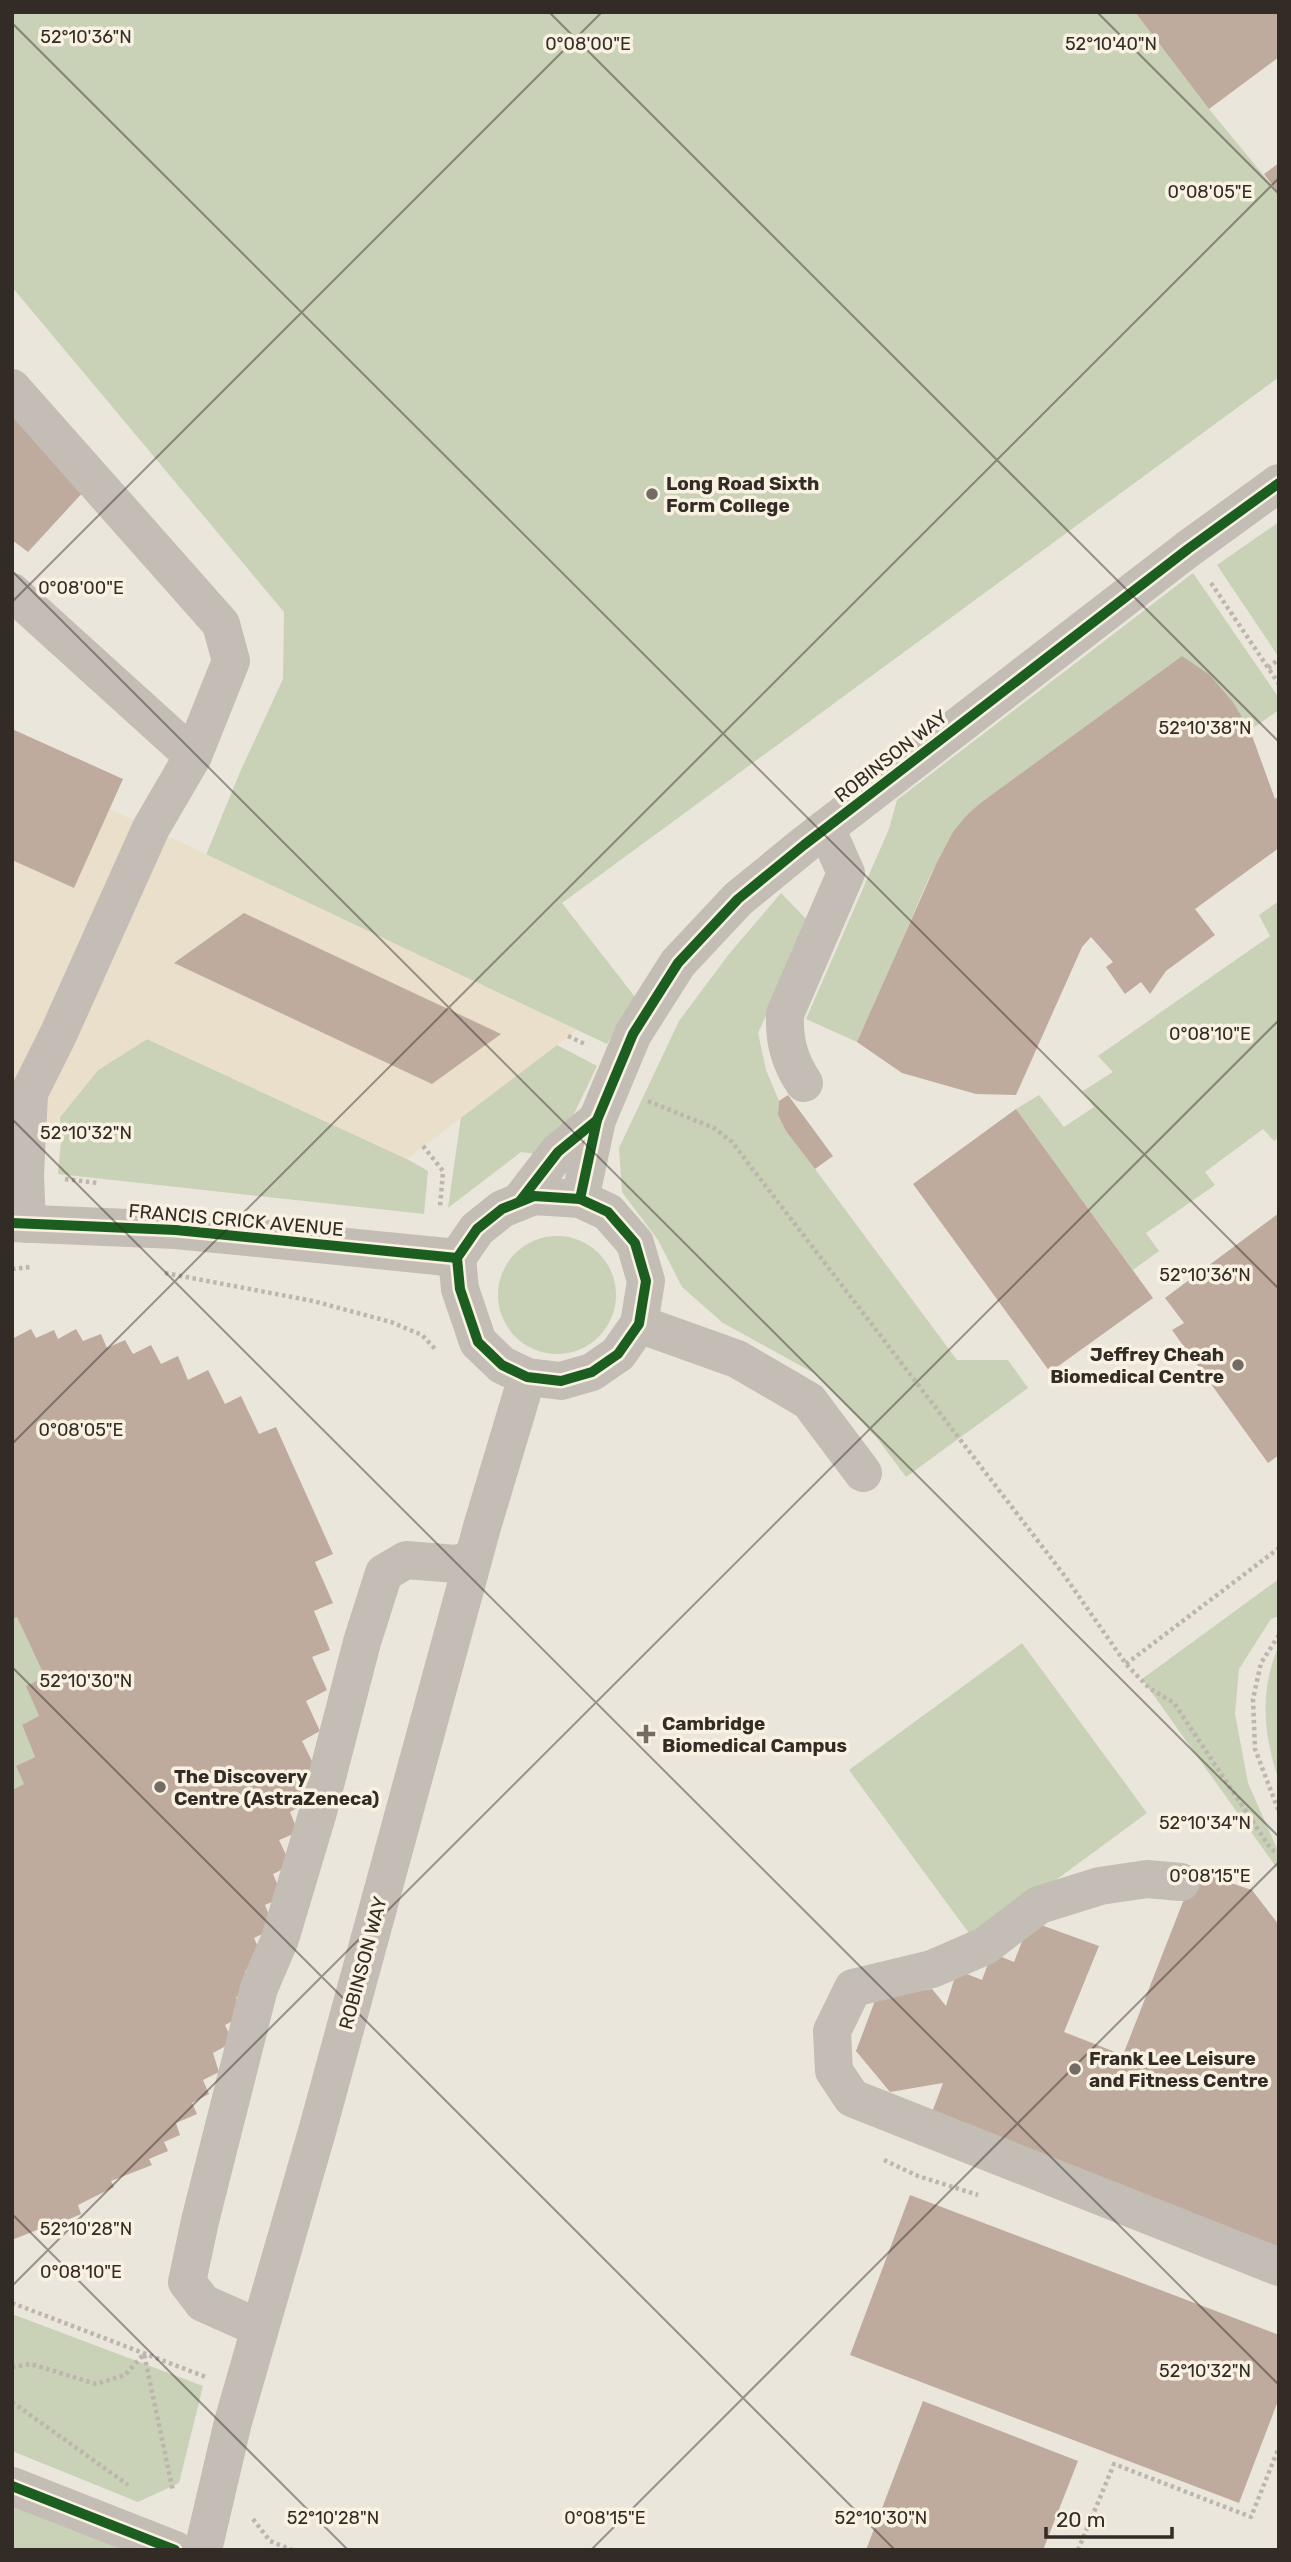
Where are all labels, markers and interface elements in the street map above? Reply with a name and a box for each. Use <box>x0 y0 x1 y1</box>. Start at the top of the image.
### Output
text: 52°10'36"N <box>40 26 132 48</box>
text: 0°08'00"E <box>545 33 631 55</box>
text: 52°10'40"N <box>1065 33 1157 55</box>
text: 0°08'05"E <box>1168 181 1252 203</box>
place label: Long Road Sixth Form College <box>666 472 819 517</box>
marker: Long Road Sixth Form College <box>644 486 660 502</box>
text: 0°08'00"E <box>38 577 124 599</box>
street label: ROBINSON WAY <box>830 705 952 807</box>
text: 52°10'38"N <box>1159 717 1251 739</box>
text: 0°08'10"E <box>1169 1023 1251 1045</box>
text: 52°10'32"N <box>40 1122 132 1144</box>
street label: FRANCIS CRICK AVENUE <box>127 1199 345 1241</box>
text: 52°10'36"N <box>1159 1264 1251 1286</box>
place label: Jeffrey Cheah Biomedical Centre <box>1050 1343 1224 1388</box>
marker: Jeffrey Cheah Biomedical Centre <box>1230 1357 1246 1373</box>
text: 0°08'05"E <box>39 1419 123 1441</box>
text: 52°10'30"N <box>40 1670 132 1692</box>
place label: Cambridge Biomedical Campus <box>662 1712 847 1757</box>
marker: Cambridge Biomedical Campus <box>636 1724 656 1744</box>
place label: The Discovery Centre (AstraZeneca) <box>174 1765 379 1810</box>
marker: The Discovery Centre (AstraZeneca) <box>152 1779 168 1795</box>
text: 52°10'34"N <box>1159 1812 1251 1834</box>
text: 0°08'15"E <box>1169 1865 1251 1887</box>
street label: ROBINSON WAY <box>334 1894 392 2032</box>
place label: Frank Lee Leisure and Fitness Centre <box>1089 2047 1269 2092</box>
marker: Frank Lee Leisure and Fitness Centre <box>1067 2061 1083 2077</box>
text: 52°10'28"N <box>40 2218 132 2240</box>
text: 0°08'10"E <box>40 2261 122 2283</box>
text: 52°10'32"N <box>1159 2360 1251 2382</box>
scale bar <box>1046 2496 1172 2540</box>
text: 52°10'28"N <box>287 2507 379 2529</box>
text: 0°08'15"E <box>564 2507 646 2529</box>
text: 52°10'30"N <box>835 2507 927 2529</box>
text: 20 m <box>1056 2507 1105 2532</box>

